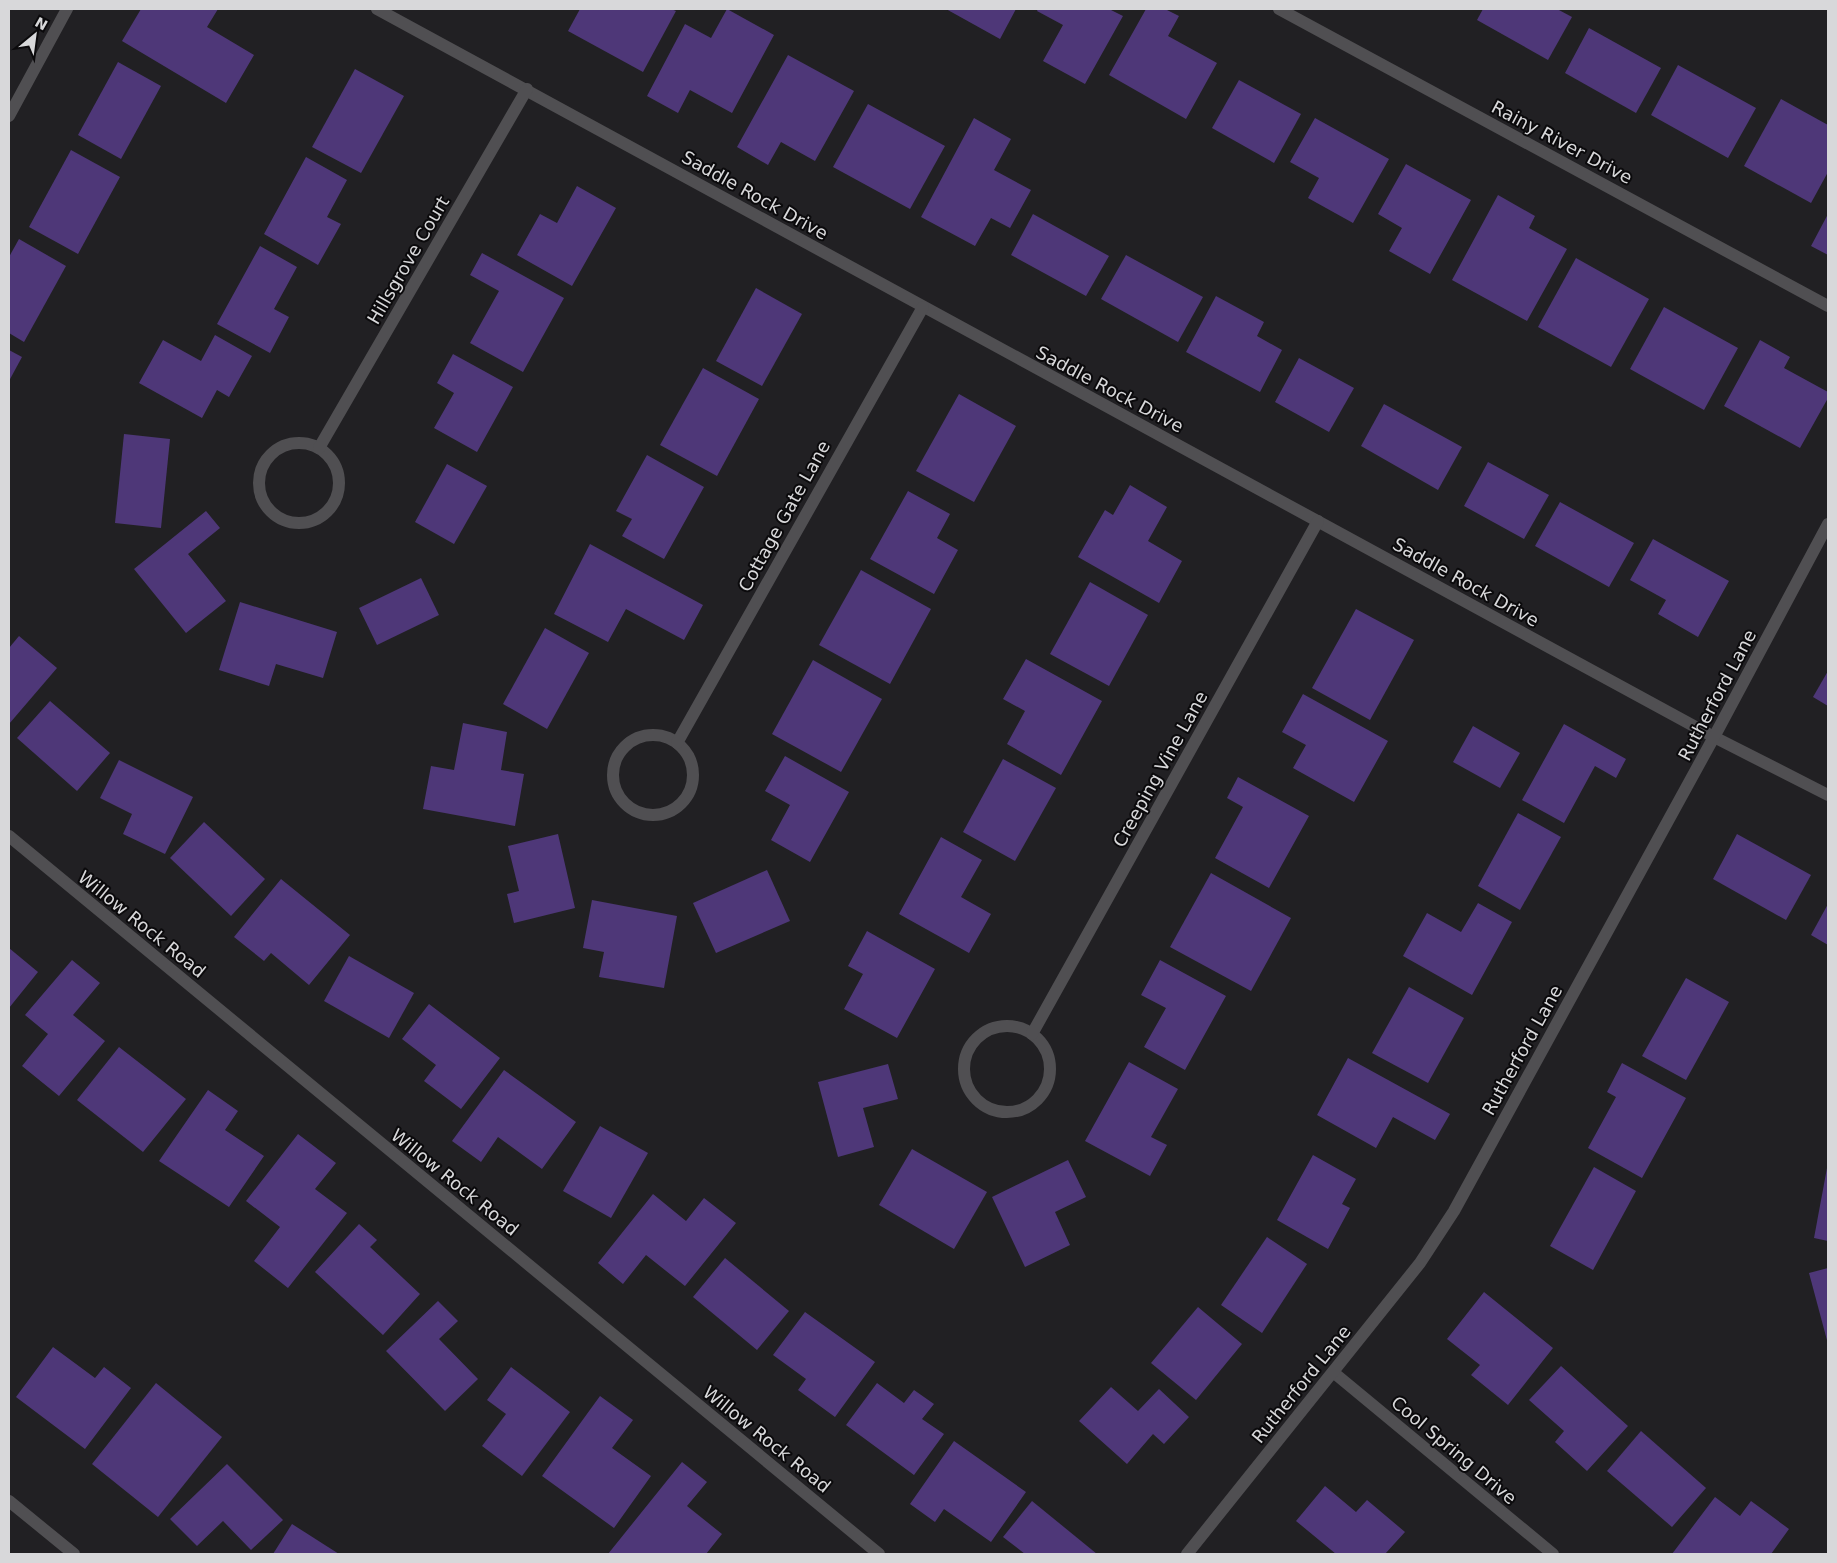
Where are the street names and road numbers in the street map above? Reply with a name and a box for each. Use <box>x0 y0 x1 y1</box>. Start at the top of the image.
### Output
street label: Rainy River Drive <box>1488 96 1636 188</box>
street label: Saddle Rock Drive <box>678 146 832 244</box>
street label: Hillsgrove Court <box>363 192 453 328</box>
street label: Saddle Rock Drive <box>1033 341 1187 437</box>
street label: Cottage Gate Lane <box>734 437 834 595</box>
street label: Saddle Rock Drive <box>1389 533 1543 631</box>
street label: Rutherford Lane <box>1674 626 1760 764</box>
street label: Creeping Vine Lane <box>1108 687 1212 851</box>
street label: Willow Rock Road <box>74 866 210 982</box>
street label: Rutherford Lane <box>1478 981 1566 1119</box>
street label: Willow Rock Road <box>387 1124 523 1240</box>
street label: Rutherford Lane <box>1247 1321 1355 1447</box>
street label: Willow Rock Road <box>699 1381 835 1497</box>
street label: Cool Spring Drive <box>1387 1391 1521 1509</box>

